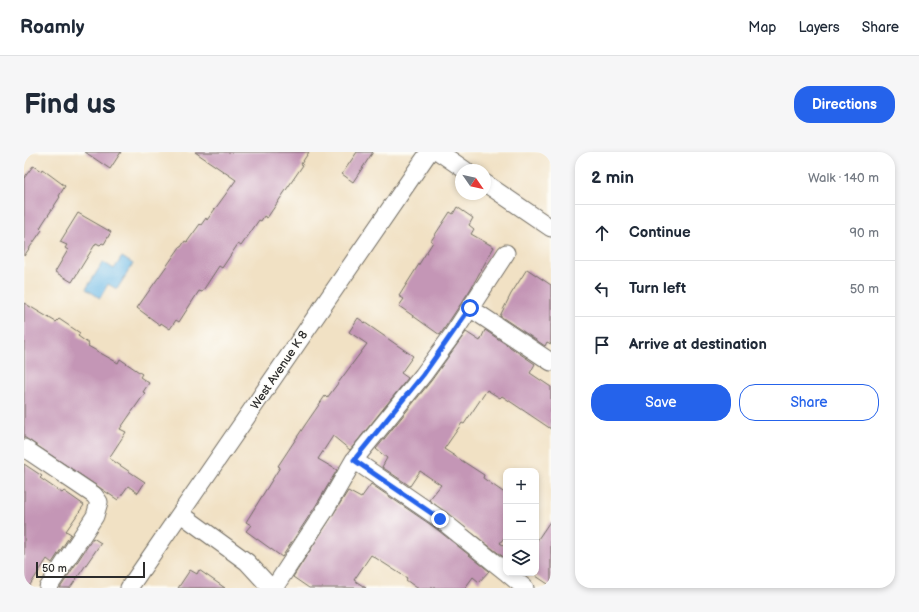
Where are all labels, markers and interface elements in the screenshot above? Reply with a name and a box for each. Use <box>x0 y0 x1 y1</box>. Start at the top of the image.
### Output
text: Roamly <box>20 16 84 39</box>
text: Map <box>748 19 776 36</box>
text: Layers <box>798 19 840 36</box>
text: Share <box>862 19 899 36</box>
button: Directions <box>794 86 895 123</box>
text: Find us <box>24 88 116 121</box>
north arrow <box>455 164 491 200</box>
text: 2 min <box>591 168 634 188</box>
text: Walk · 140 m <box>808 170 879 186</box>
icon: ahead <box>591 222 613 244</box>
text: Continue <box>629 223 691 242</box>
text: 90 m <box>850 225 879 241</box>
icon: left <box>591 278 613 300</box>
text: Turn left <box>629 279 686 298</box>
text: 50 m <box>850 281 879 297</box>
route start <box>461 299 479 317</box>
street label: West Avenue K 8 <box>248 328 311 412</box>
icon: arrive <box>591 334 613 356</box>
text: Arrive at destination <box>629 335 767 354</box>
button: Save <box>591 384 731 421</box>
button: Share <box>739 384 879 421</box>
map controls <box>503 468 539 576</box>
button: + <box>503 468 539 504</box>
button: − <box>503 504 539 540</box>
route end <box>431 510 449 528</box>
button: layers <box>503 540 539 576</box>
scale bar <box>36 560 145 579</box>
text: 50 m <box>42 562 67 575</box>

